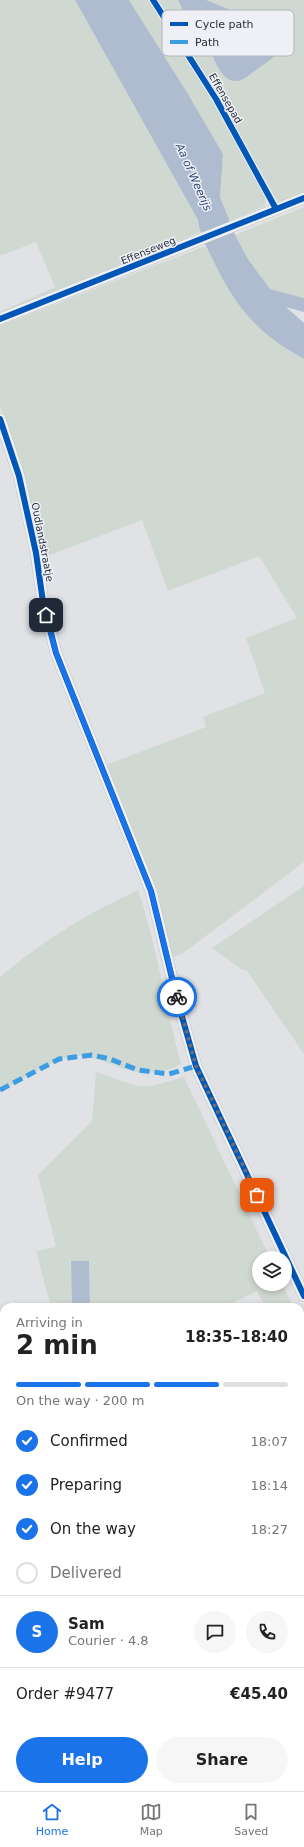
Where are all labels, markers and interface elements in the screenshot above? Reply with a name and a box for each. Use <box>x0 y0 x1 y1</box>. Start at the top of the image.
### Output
legend <box>162 10 294 56</box>
text: Cycle path <box>195 18 254 31</box>
text: Path <box>195 36 219 49</box>
street label: Effensepad <box>207 71 244 125</box>
water label: Aa of Weerijs <box>172 140 214 213</box>
street label: Effenseweg <box>119 235 177 266</box>
street label: Oudlandstraatje <box>29 502 56 583</box>
pin <box>29 598 63 632</box>
icon: home <box>35 604 57 626</box>
courier <box>157 977 197 1017</box>
icon: bike <box>166 986 188 1008</box>
pin <box>240 1178 274 1212</box>
icon: bag <box>246 1184 268 1206</box>
map controls <box>252 1251 292 1291</box>
button: layers <box>252 1251 292 1291</box>
text: Arriving in <box>16 1315 83 1330</box>
text: 18:35–18:40 <box>185 1328 288 1346</box>
text: 2 min <box>16 1330 98 1360</box>
text: On the way · 200 m <box>16 1393 144 1408</box>
icon: check <box>16 1430 38 1452</box>
text: Confirmed <box>50 1432 128 1450</box>
text: 18:07 <box>251 1434 288 1449</box>
icon: check <box>16 1474 38 1496</box>
text: Preparing <box>50 1476 122 1494</box>
text: 18:14 <box>251 1478 288 1493</box>
icon: check <box>16 1518 38 1540</box>
text: On the way <box>50 1520 136 1538</box>
text: 18:27 <box>251 1522 288 1537</box>
text: Delivered <box>50 1564 122 1582</box>
button: chat <box>194 1611 236 1653</box>
button: phone <box>246 1611 288 1653</box>
text: Sam <box>68 1615 105 1633</box>
text: S <box>32 1623 42 1641</box>
text: Courier · 4.8 <box>68 1633 149 1648</box>
text: Order #9477 <box>16 1685 114 1703</box>
text: €45.40 <box>230 1685 288 1703</box>
button: Help <box>16 1737 148 1783</box>
button: Share <box>156 1737 288 1783</box>
tab: Home <box>36 1801 68 1838</box>
tab: Map <box>140 1801 163 1838</box>
tab: Saved <box>234 1801 268 1838</box>

